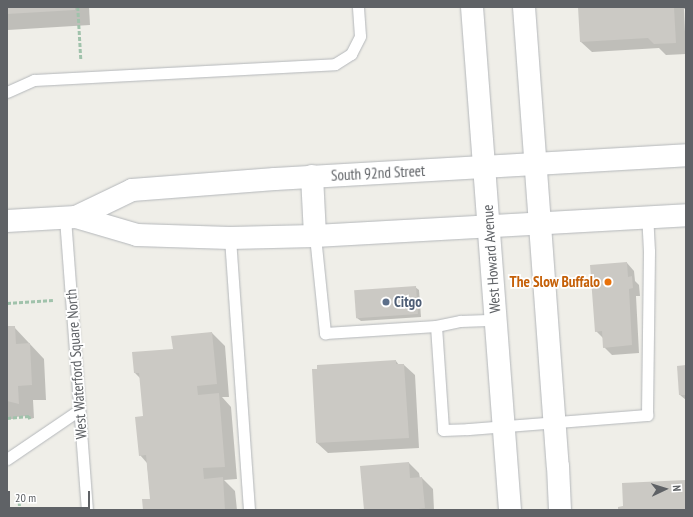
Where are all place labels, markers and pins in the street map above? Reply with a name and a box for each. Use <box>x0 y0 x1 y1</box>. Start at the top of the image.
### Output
place label: The Slow Buffalo <box>509 273 600 291</box>
marker: The Slow Buffalo <box>603 277 613 287</box>
place label: Citgo <box>394 293 422 311</box>
marker: Citgo <box>381 297 391 307</box>

